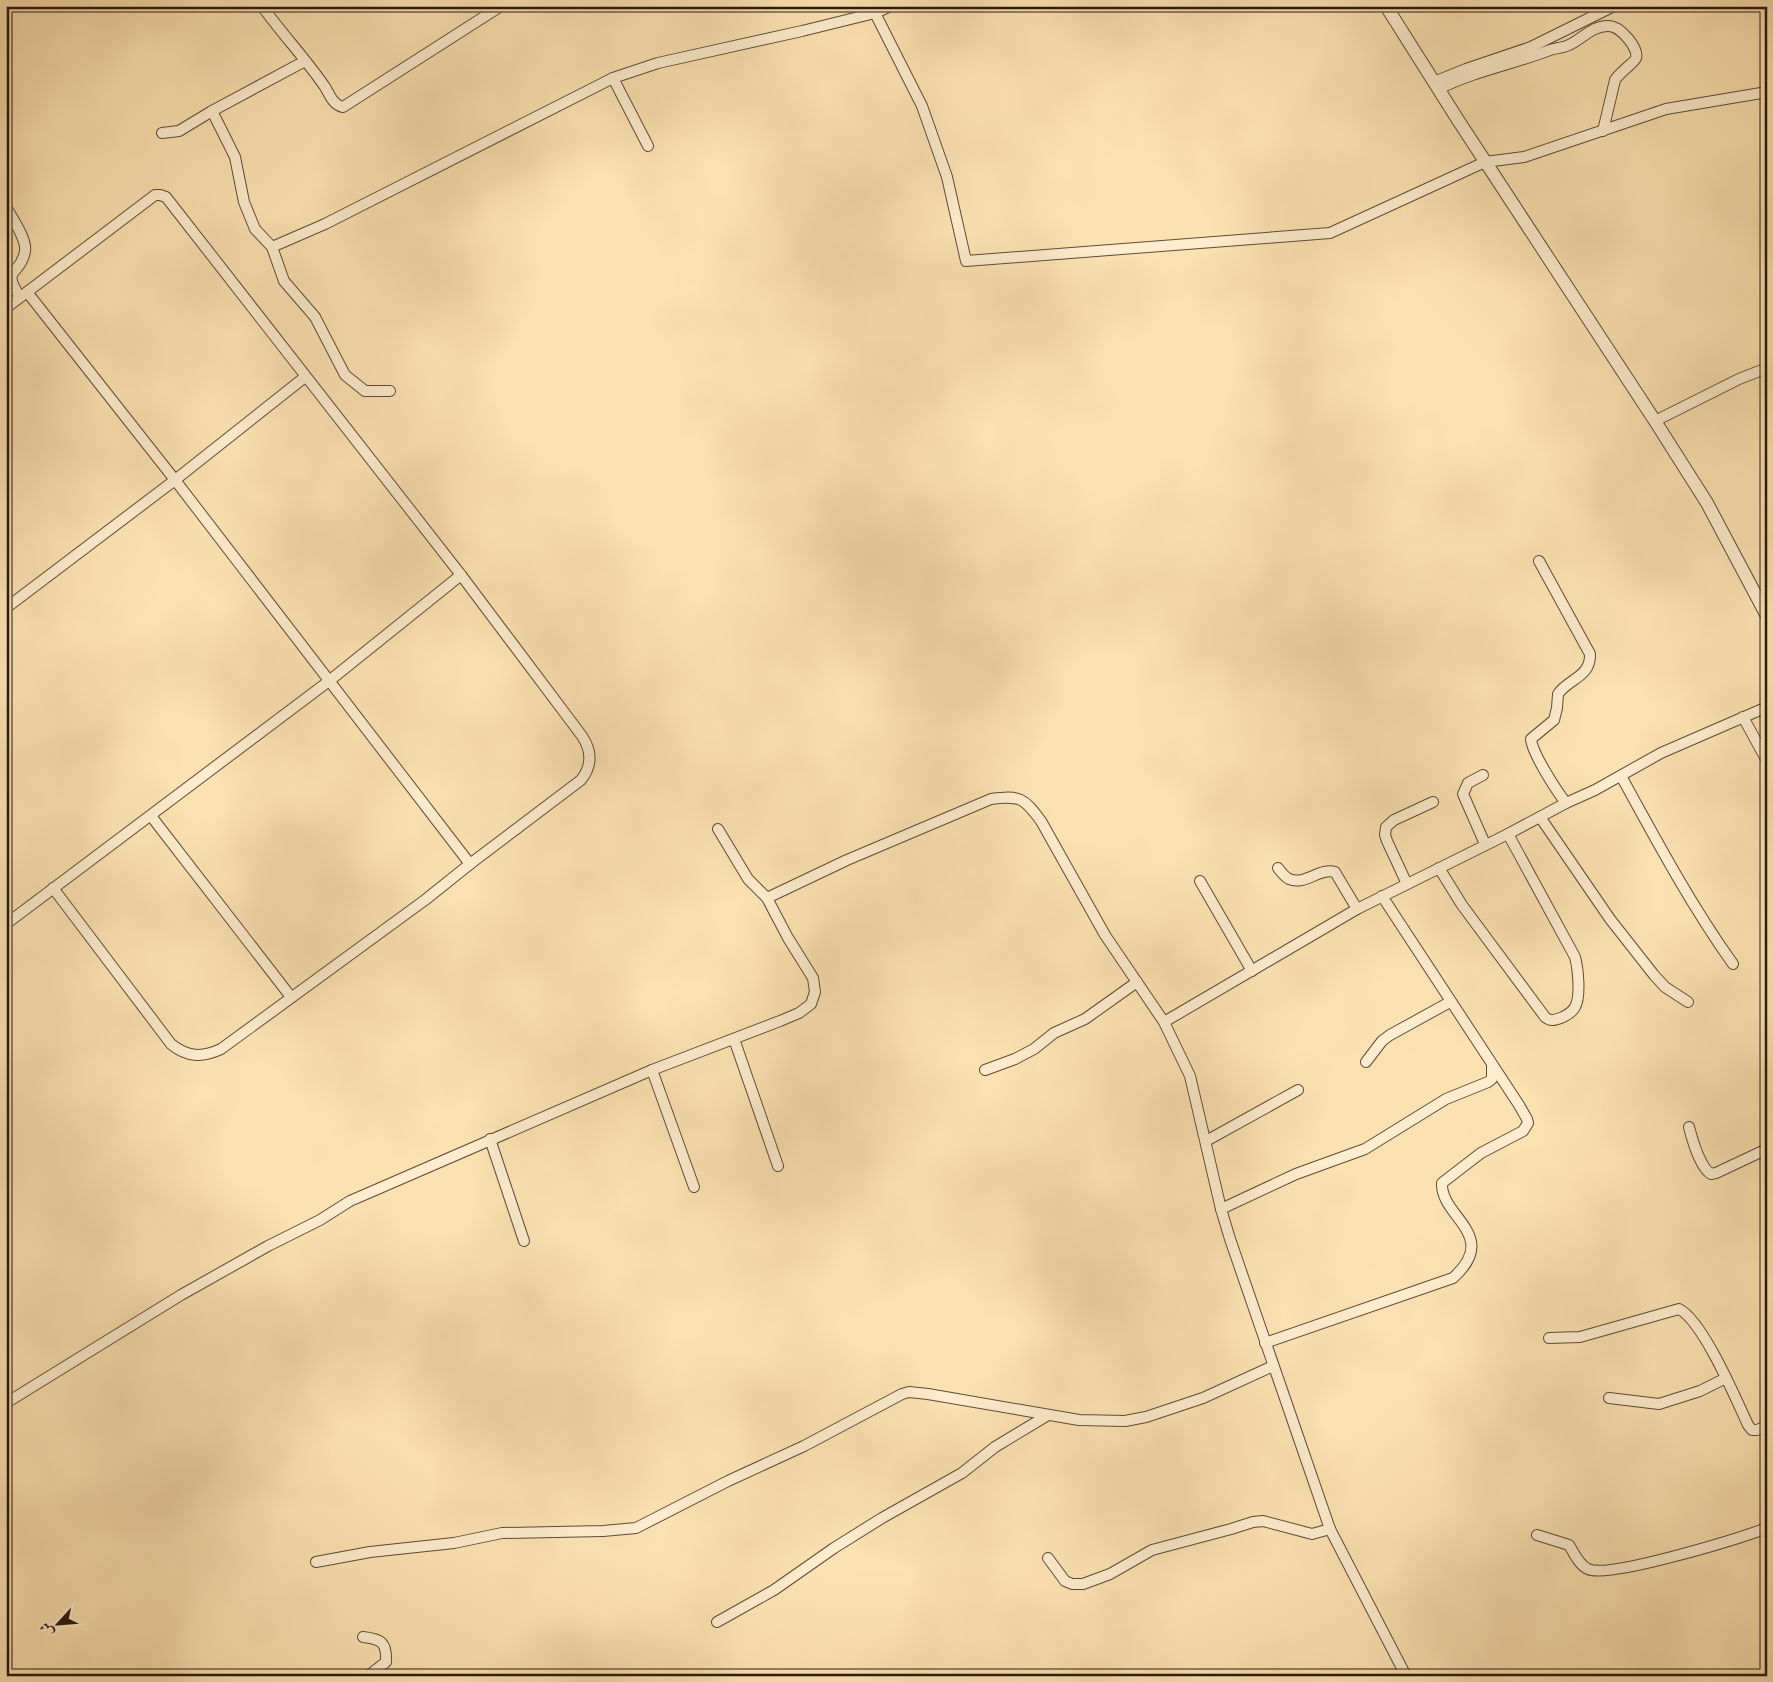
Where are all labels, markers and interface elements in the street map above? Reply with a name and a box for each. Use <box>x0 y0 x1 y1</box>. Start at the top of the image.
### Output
north arrow <box>32 1600 82 1650</box>
text: ش <box>36 1619 57 1639</box>

